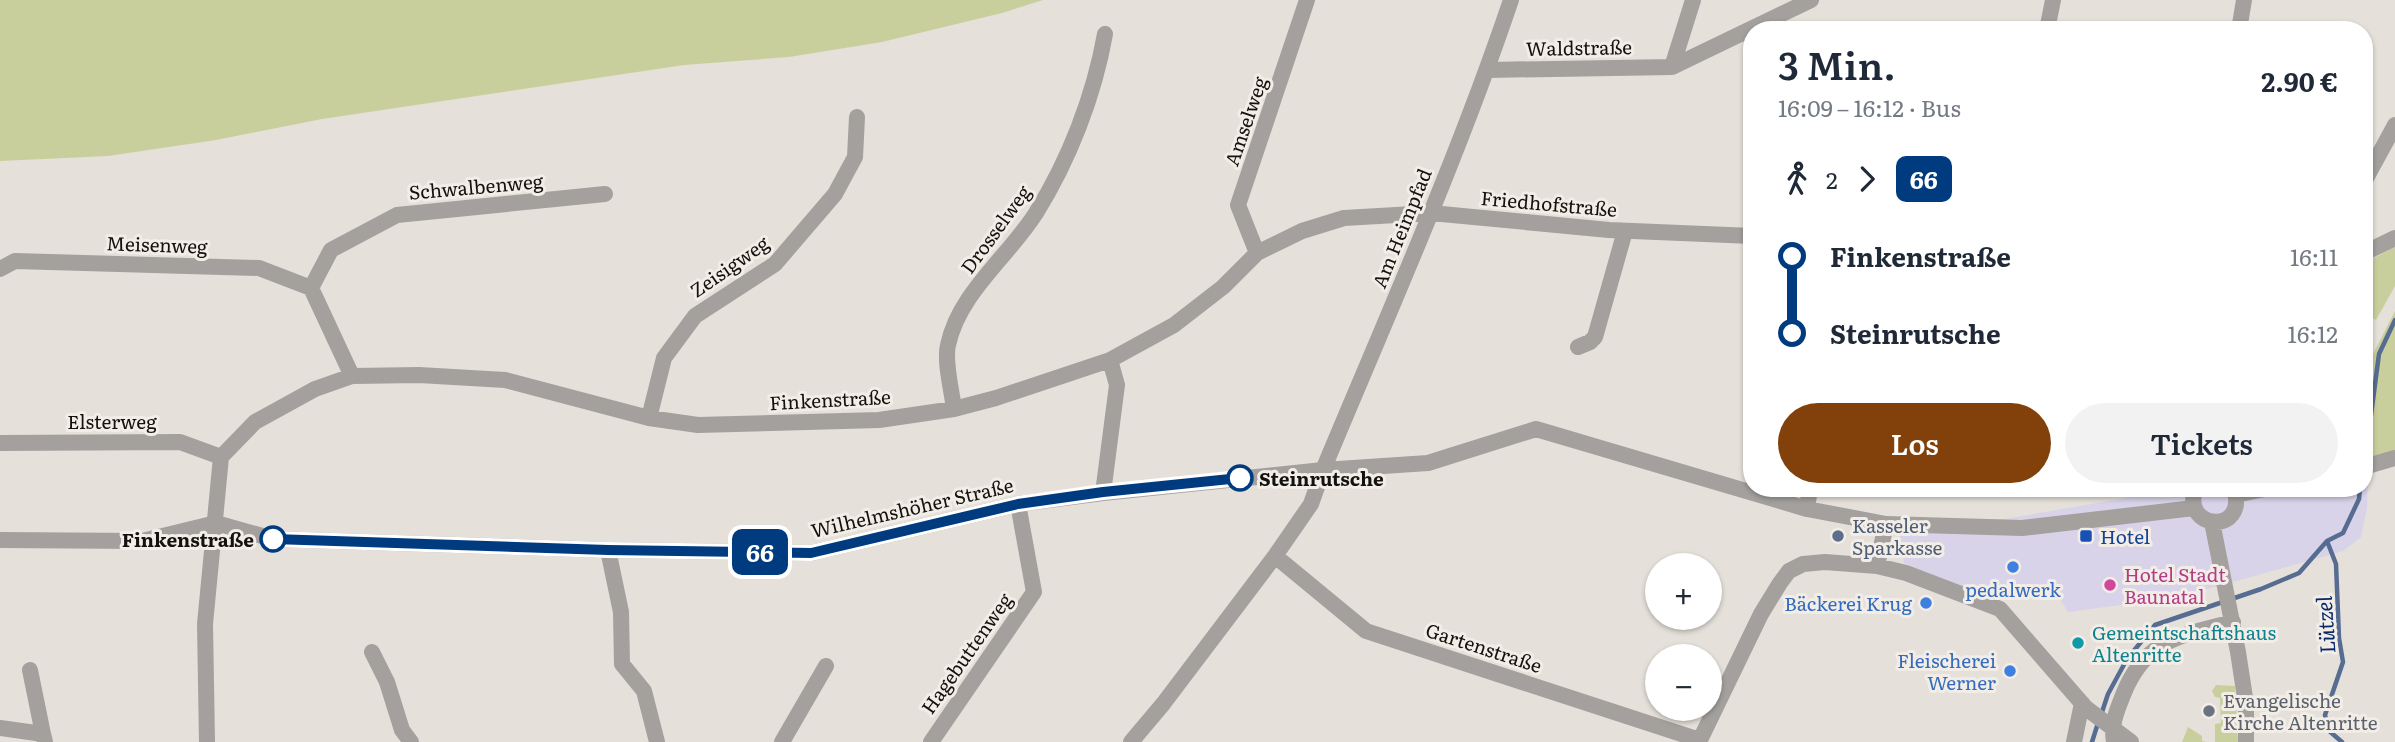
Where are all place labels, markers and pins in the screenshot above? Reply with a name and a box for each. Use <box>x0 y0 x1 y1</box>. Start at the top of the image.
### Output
place label: Steinrutsche <box>1259 464 1384 492</box>
marker: Steinrutsche <box>1227 465 1253 491</box>
place label: Kasseler Sparkasse <box>1852 511 1943 561</box>
place label: Hotel <box>2100 522 2150 550</box>
place label: Finkenstraße <box>122 525 254 553</box>
marker: Finkenstraße <box>260 526 286 552</box>
marker: Kasseler Sparkasse <box>1830 528 1846 544</box>
marker: Hotel <box>2078 528 2094 544</box>
marker: pedalwerk <box>2005 559 2021 575</box>
place label: Hotel Stadt Baunatal <box>2124 560 2226 610</box>
place label: pedalwerk <box>1965 575 2061 603</box>
marker: Hotel Stadt Baunatal <box>2102 577 2118 593</box>
place label: Bäckerei Krug <box>1784 589 1912 617</box>
marker: Bäckerei Krug <box>1918 595 1934 611</box>
place label: Gemeintschaftshaus Altenritte <box>2092 618 2276 668</box>
marker: Gemeintschaftshaus Altenritte <box>2070 635 2086 651</box>
place label: Fleischerei Werner <box>1897 646 1996 696</box>
marker: Fleischerei Werner <box>2002 663 2018 679</box>
place label: Evangelische Kirche Altenritte <box>2223 686 2378 736</box>
marker: Evangelische Kirche Altenritte <box>2201 703 2217 719</box>

